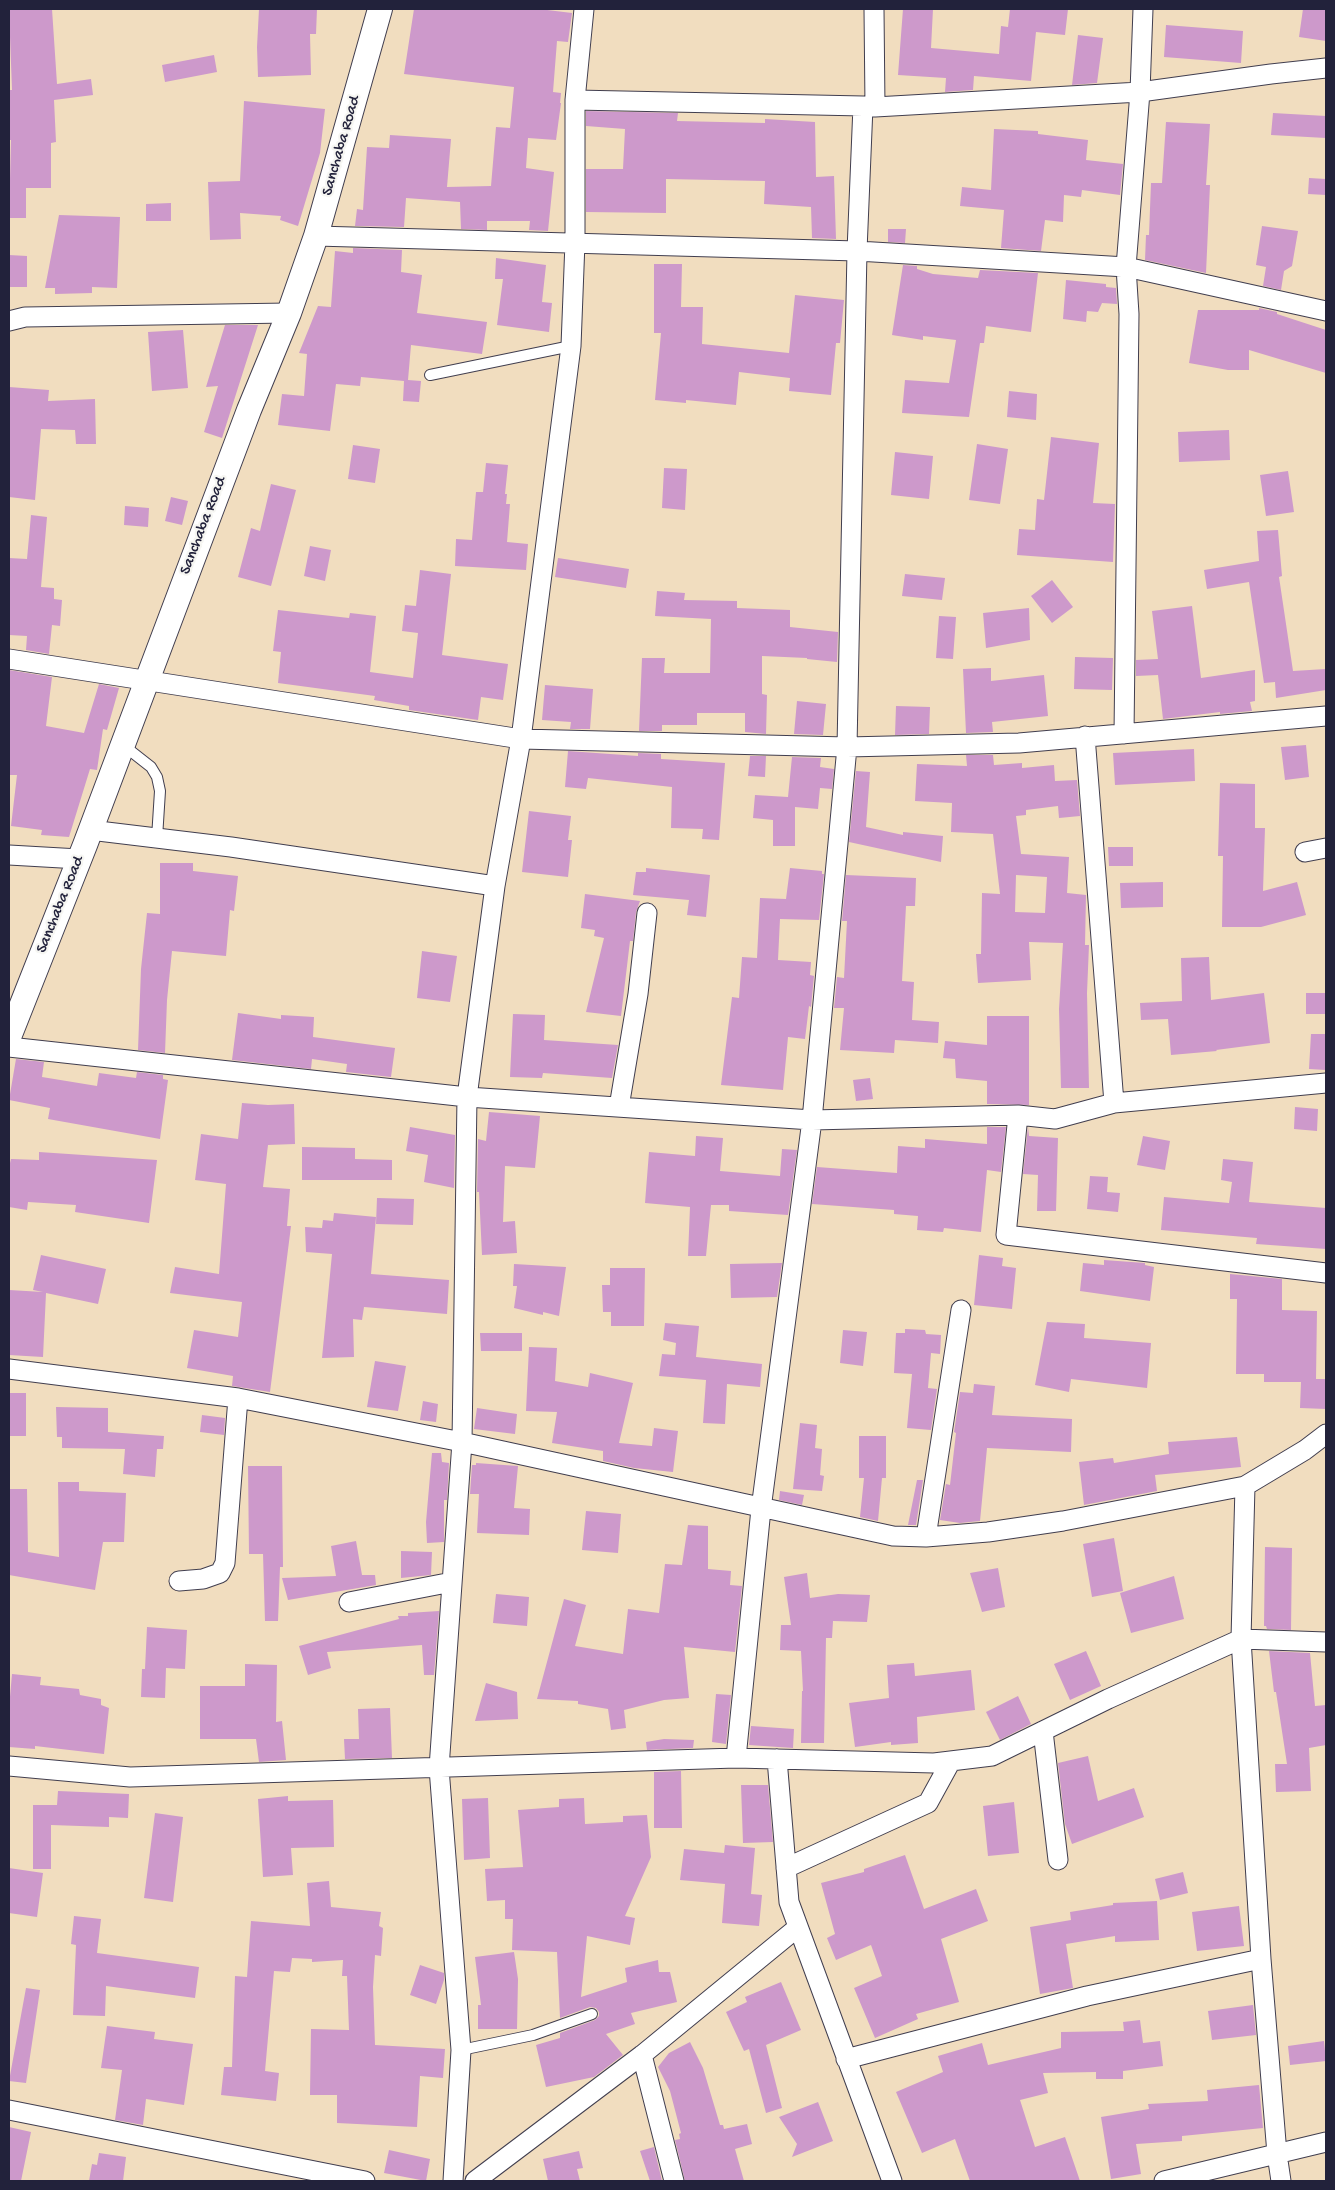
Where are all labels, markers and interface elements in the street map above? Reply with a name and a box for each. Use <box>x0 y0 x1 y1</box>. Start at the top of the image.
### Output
street label: Sanchaba Road <box>319 94 365 198</box>
street label: Sanchaba Road <box>177 475 231 577</box>
street label: Sanchaba Road <box>33 854 89 956</box>

